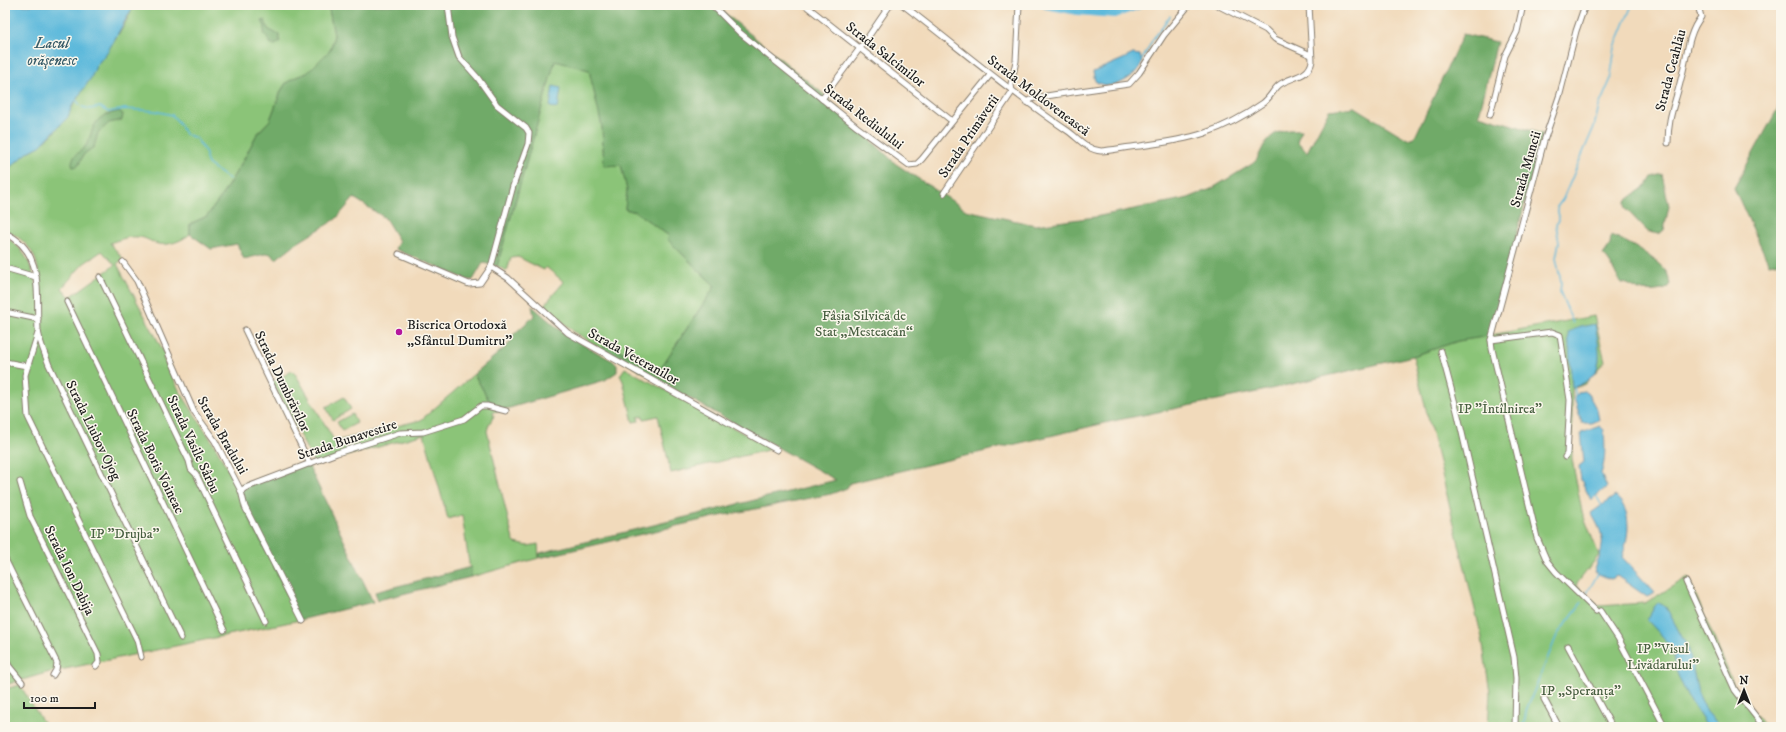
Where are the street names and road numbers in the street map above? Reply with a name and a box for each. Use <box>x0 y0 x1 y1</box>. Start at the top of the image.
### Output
street label: Strada Salcîmilor <box>842 18 929 92</box>
street label: Strada Ceahlău <box>1651 27 1691 113</box>
street label: Strada Moldovenească <box>984 51 1093 140</box>
street label: Strada Rediulului <box>820 80 907 154</box>
street label: Strada Primăverii <box>934 91 1004 182</box>
street label: Strada Muncii <box>1506 129 1546 210</box>
street label: Strada Veteranilor <box>585 324 683 390</box>
street label: Strada Dumbrăvilor <box>250 328 315 436</box>
street label: Strada Liubov Ojog <box>61 378 125 483</box>
street label: Strada Vasile Sârbu <box>163 393 224 496</box>
street label: Strada Bradului <box>193 393 252 478</box>
street label: Strada Boris Voineac <box>122 406 188 517</box>
street label: Strada Bunavestire <box>295 415 399 464</box>
street label: Strada Ion Dabija <box>40 523 99 618</box>

